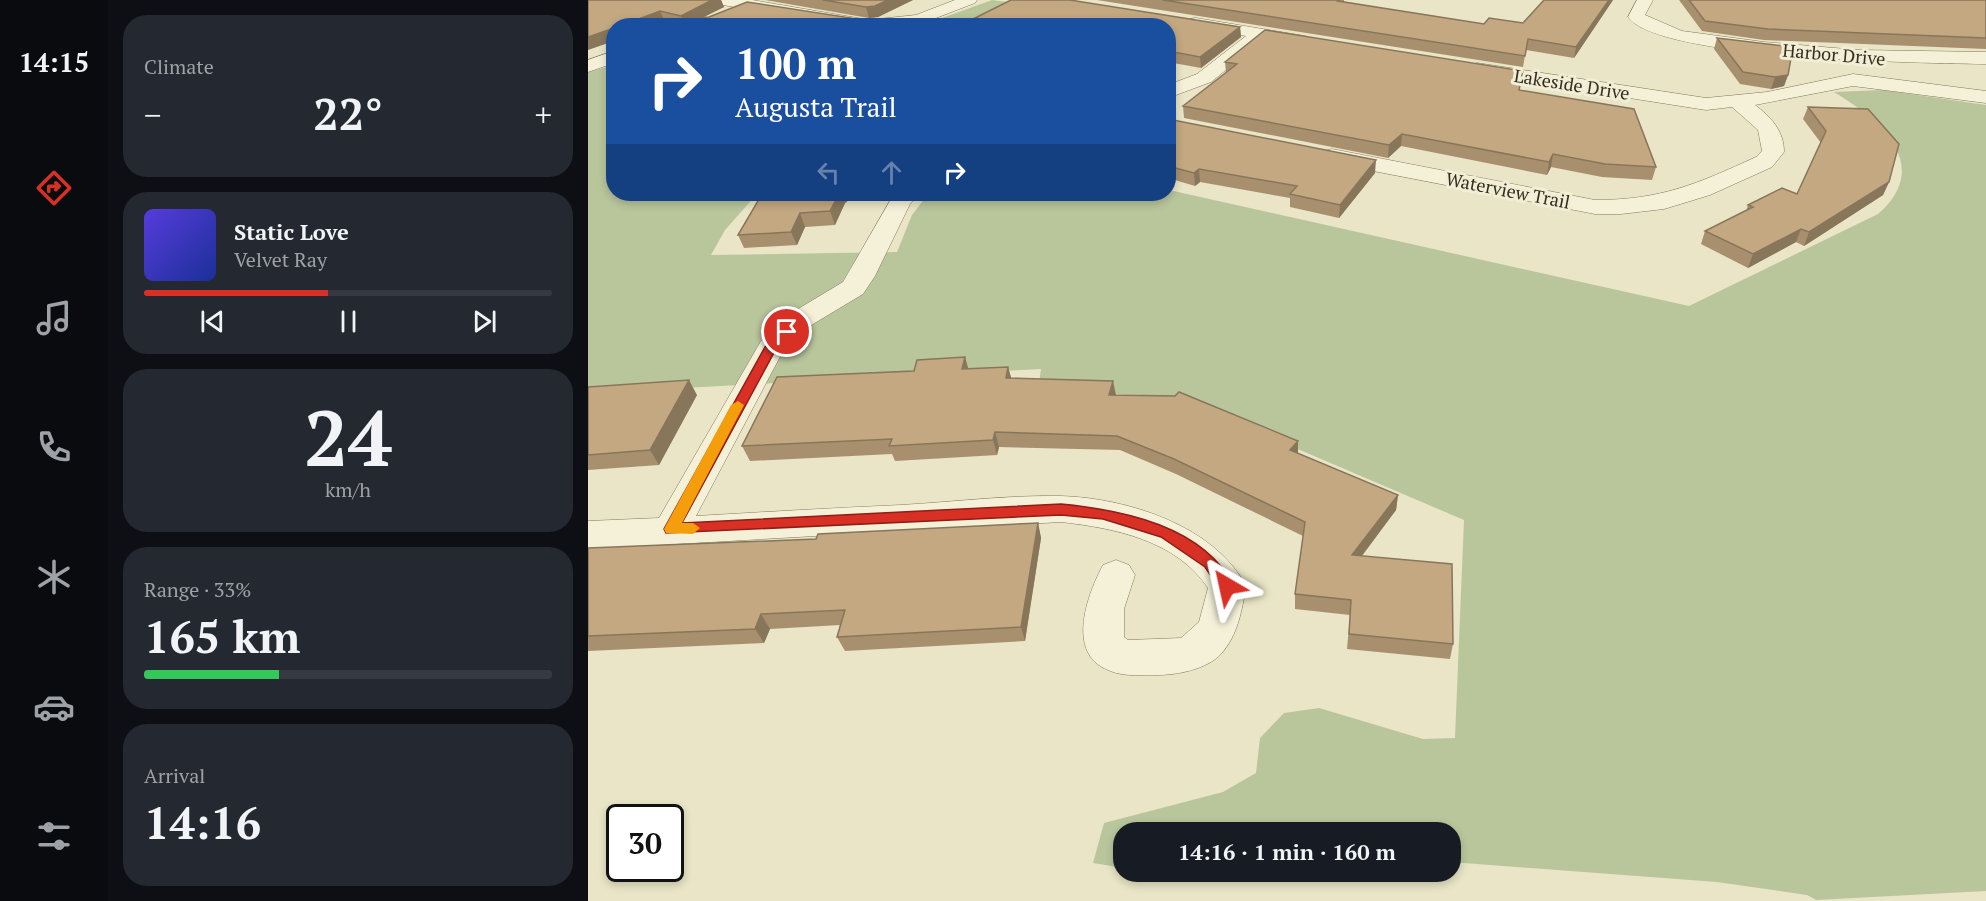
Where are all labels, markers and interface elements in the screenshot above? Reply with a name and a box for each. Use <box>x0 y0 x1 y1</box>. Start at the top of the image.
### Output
text: 100 m <box>735 35 856 91</box>
street label: Harbor Drive <box>1782 38 1886 70</box>
icon: right <box>636 42 714 120</box>
text: 14:15 <box>19 44 89 80</box>
text: Climate <box>144 53 214 80</box>
street label: Lakeside Drive <box>1513 63 1631 105</box>
text: 22° <box>313 83 383 143</box>
text: Augusta Trail <box>735 89 897 125</box>
text: − <box>144 93 162 136</box>
text: + <box>534 93 552 136</box>
icon: left <box>812 156 845 189</box>
icon: ahead <box>875 156 908 189</box>
icon: right <box>938 156 971 189</box>
street label: Waterview Trail <box>1444 166 1572 214</box>
icon: directions <box>33 167 75 209</box>
text: Static Love <box>234 217 349 246</box>
text: Velvet Ray <box>234 246 327 273</box>
icon: music <box>33 297 75 339</box>
icon: previous <box>196 305 229 338</box>
icon: pause <box>332 305 365 338</box>
icon: next <box>468 305 501 338</box>
pin <box>761 306 812 357</box>
icon: arrive <box>770 315 803 348</box>
text: 24 <box>304 385 392 488</box>
icon: phone <box>33 426 75 468</box>
text: km/h <box>325 476 371 503</box>
position arrow <box>1195 554 1259 618</box>
icon: climate <box>33 556 75 598</box>
text: Range · 33% <box>144 576 251 603</box>
text: 165 km <box>144 606 300 666</box>
icon: car <box>33 686 75 728</box>
text: Arrival <box>144 762 205 789</box>
text: 14:16 <box>144 792 261 852</box>
speed limit sign: 30 <box>606 804 684 882</box>
icon: filters <box>33 815 75 857</box>
text: 14:16 · 1 min · 160 m <box>1178 837 1396 866</box>

